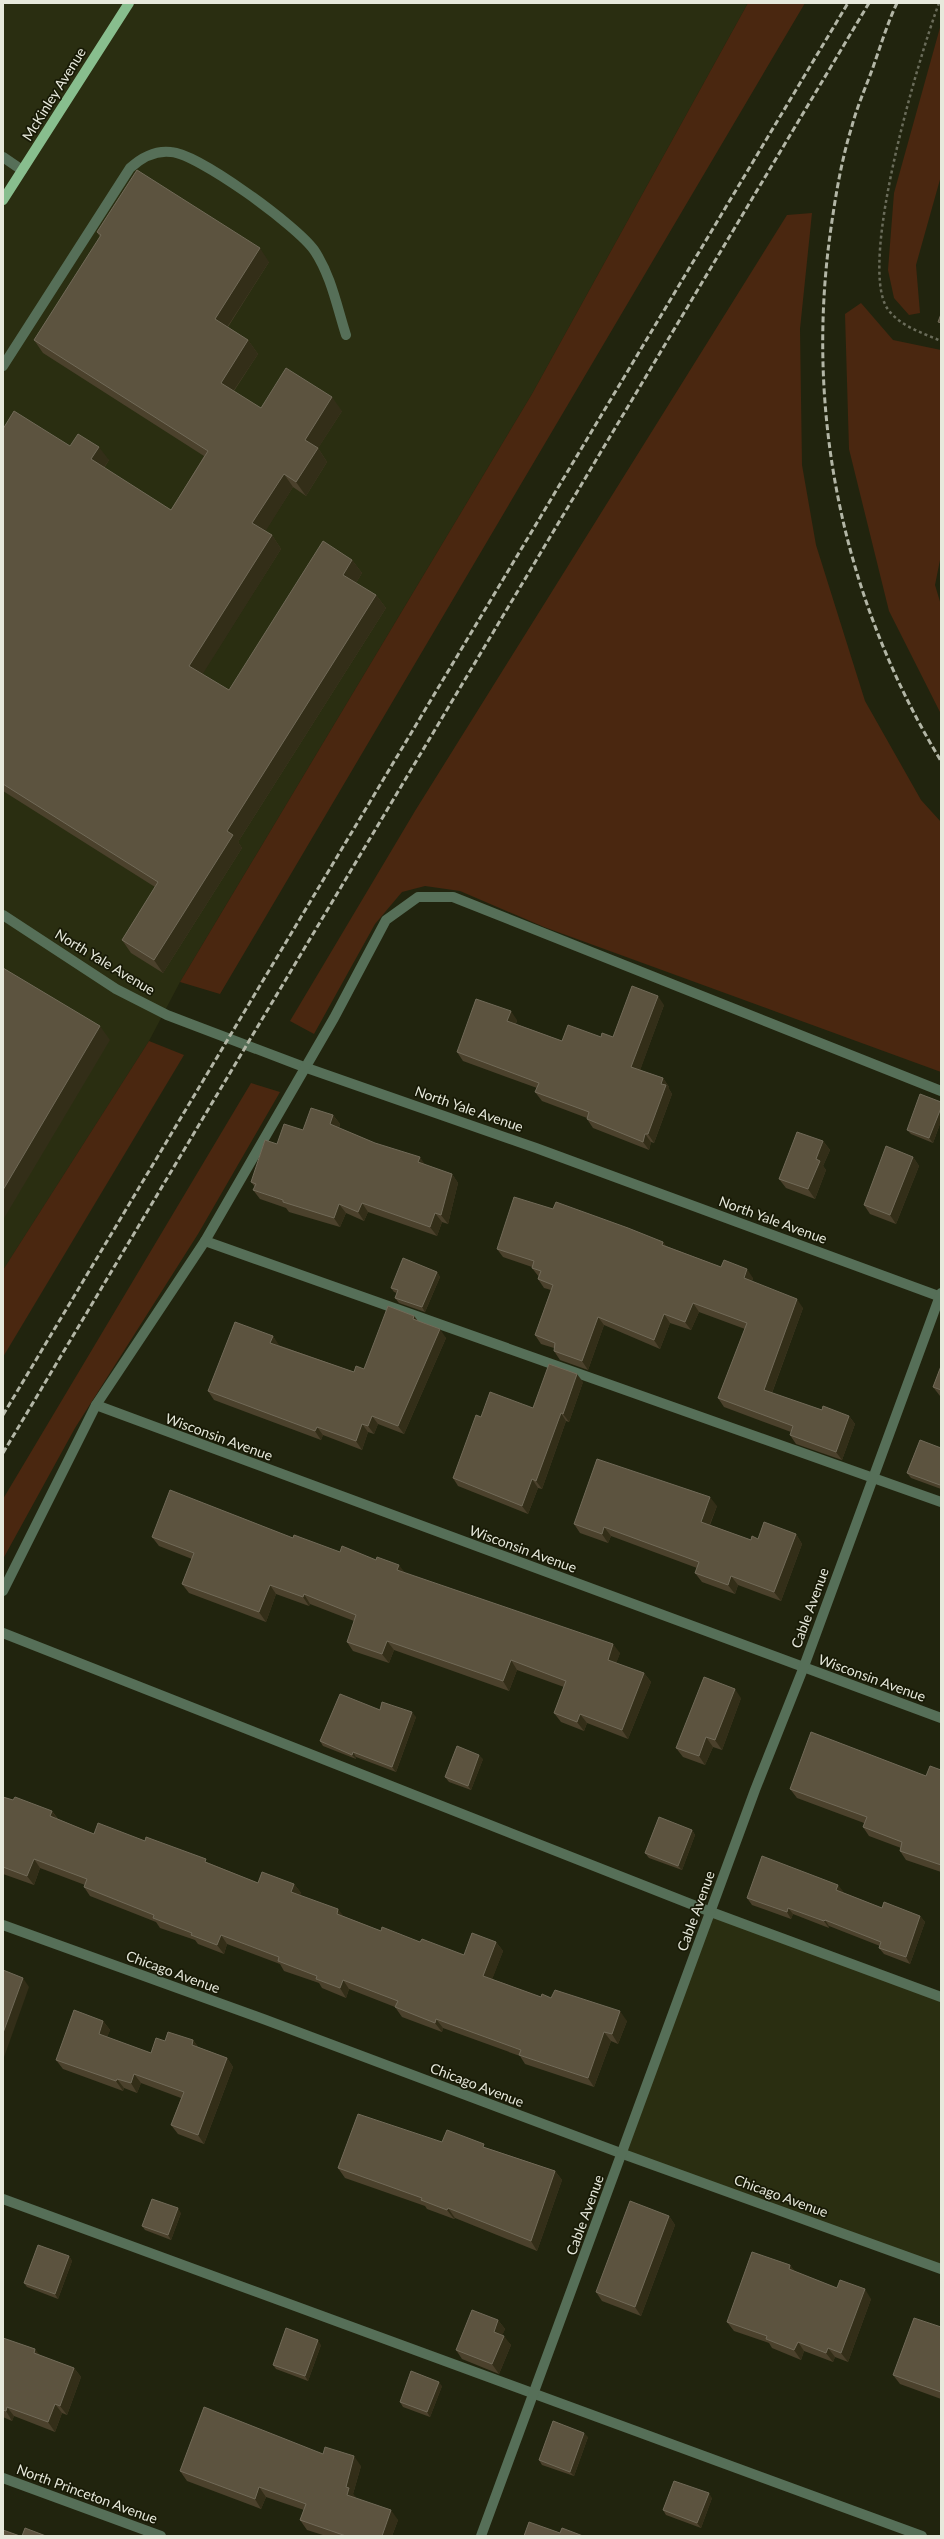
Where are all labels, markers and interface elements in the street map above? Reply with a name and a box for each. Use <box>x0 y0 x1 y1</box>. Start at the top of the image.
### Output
street label: McKinley Avenue <box>18 44 89 143</box>
street label: North Yale Avenue <box>52 925 158 998</box>
street label: North Yale Avenue <box>413 1082 526 1135</box>
street label: North Yale Avenue <box>717 1192 829 1247</box>
street label: Wisconsin Avenue <box>163 1409 275 1464</box>
street label: Wisconsin Avenue <box>467 1521 579 1576</box>
street label: Cable Avenue <box>787 1565 832 1650</box>
street label: Wisconsin Avenue <box>816 1650 928 1705</box>
street label: Cable Avenue <box>673 1868 718 1953</box>
street label: Chicago Avenue <box>124 1947 222 1996</box>
street label: Chicago Avenue <box>428 2059 526 2110</box>
street label: Chicago Avenue <box>732 2171 830 2220</box>
street label: Cable Avenue <box>562 2172 607 2257</box>
street label: North Princeton Avenue <box>14 2460 160 2527</box>

